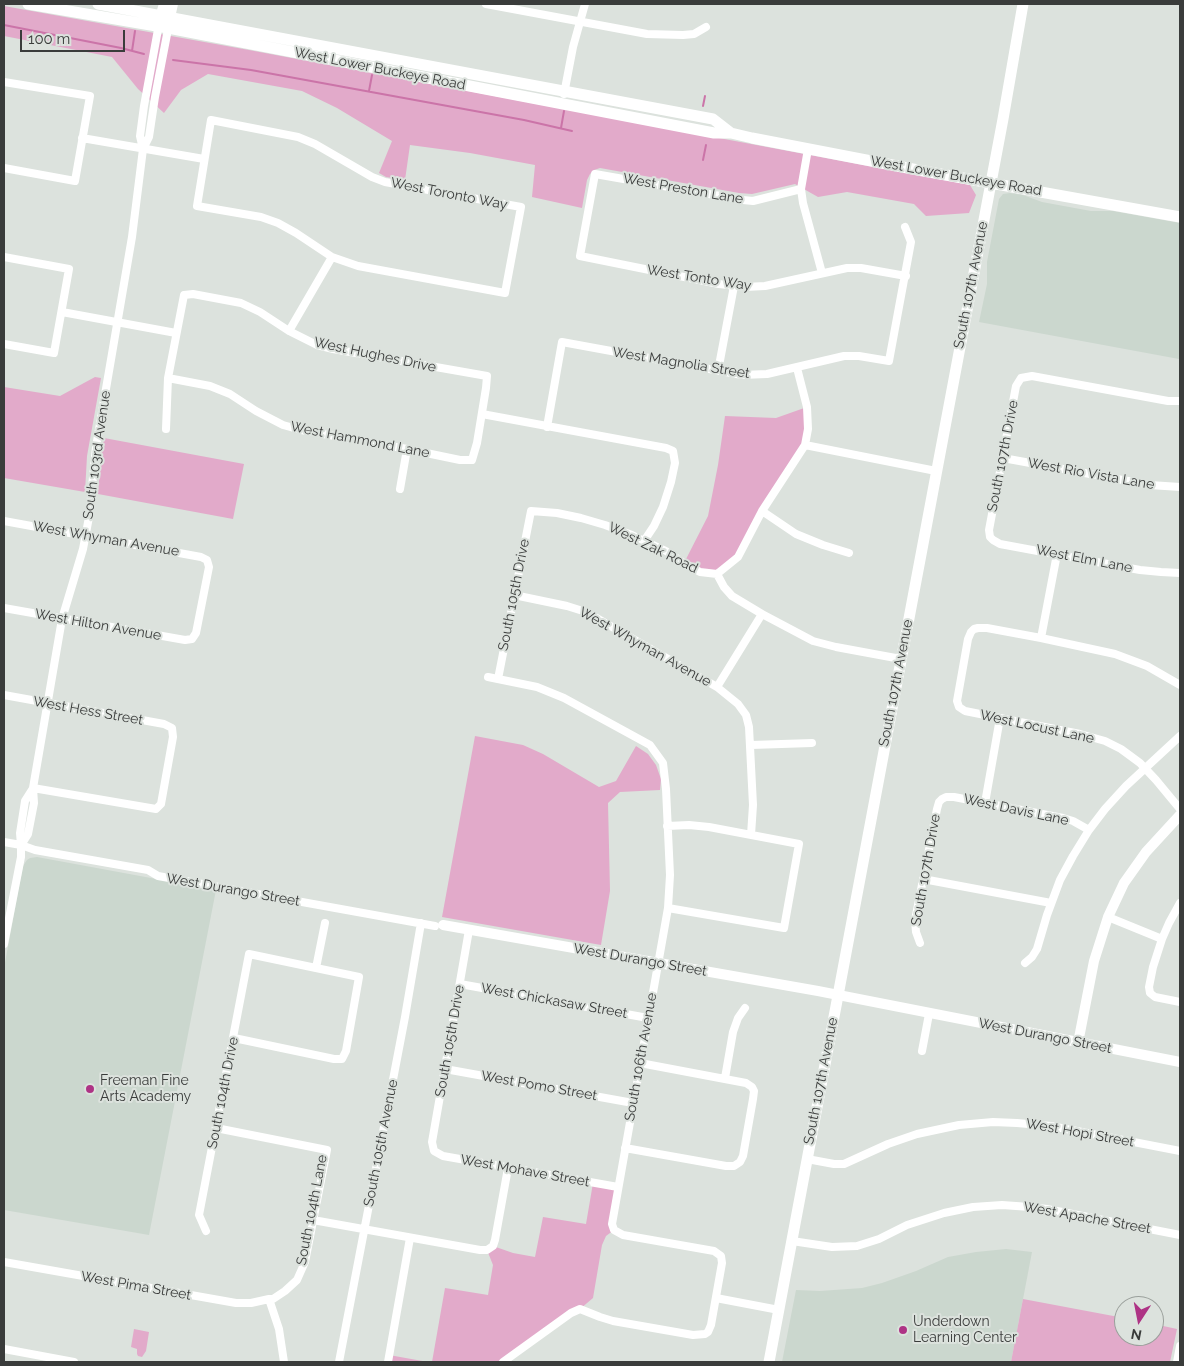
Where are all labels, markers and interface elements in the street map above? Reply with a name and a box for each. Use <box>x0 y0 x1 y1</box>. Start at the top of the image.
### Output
scale bar <box>22 20 128 52</box>
text: 100 m <box>28 30 70 48</box>
street label: West Lower Buckeye Road <box>293 44 467 94</box>
street label: West Lower Buckeye Road <box>869 153 1043 199</box>
street label: West Preston Lane <box>621 170 745 208</box>
street label: West Toronto Way <box>389 174 509 214</box>
street label: South 107th Avenue <box>950 220 992 350</box>
street label: West Tonto Way <box>645 261 753 295</box>
street label: West Hughes Drive <box>312 334 438 376</box>
street label: West Magnolia Street <box>611 344 751 382</box>
street label: South 103rd Avenue <box>80 390 114 520</box>
street label: South 107th Drive <box>984 399 1022 513</box>
street label: West Hammond Lane <box>289 418 431 462</box>
street label: West Rio Vista Lane <box>1026 455 1156 493</box>
street label: West Whyman Avenue <box>31 518 181 560</box>
street label: West Zak Road <box>605 519 701 577</box>
street label: South 105th Drive <box>495 538 533 652</box>
street label: West Elm Lane <box>1034 541 1134 577</box>
street label: West Whyman Avenue <box>576 604 714 690</box>
street label: West Hilton Avenue <box>34 606 162 644</box>
street label: South 107th Avenue <box>875 618 917 748</box>
street label: West Hess Street <box>32 693 144 729</box>
street label: West Locust Lane <box>978 707 1096 747</box>
street label: West Davis Lane <box>962 791 1070 829</box>
street label: South 107th Drive <box>908 813 944 927</box>
street label: West Durango Street <box>165 870 301 910</box>
street label: West Durango Street <box>572 940 708 980</box>
street label: West Chickasaw Street <box>479 980 629 1022</box>
street label: South 105th Drive <box>432 984 468 1098</box>
street label: South 106th Avenue <box>621 991 661 1123</box>
street label: West Durango Street <box>977 1015 1113 1057</box>
street label: South 107th Avenue <box>800 1016 842 1146</box>
street label: South 104th Drive <box>204 1036 242 1150</box>
street label: West Pomo Street <box>480 1068 598 1104</box>
place label: Freeman Fine Arts Academy <box>100 1073 191 1106</box>
street label: South 105th Avenue <box>360 1078 402 1208</box>
marker: Freeman Fine Arts Academy <box>84 1083 96 1095</box>
street label: West Hopi Street <box>1025 1115 1135 1151</box>
street label: West Mohave Street <box>459 1151 591 1191</box>
street label: South 104th Lane <box>293 1153 331 1267</box>
street label: West Apache Street <box>1022 1199 1152 1237</box>
street label: West Pima Street <box>80 1268 192 1304</box>
north arrow <box>1114 1296 1164 1346</box>
place label: Underdown Learning Center <box>913 1314 1017 1346</box>
marker: Underdown Learning Center <box>897 1324 909 1336</box>
text: N <box>1130 1326 1143 1344</box>

